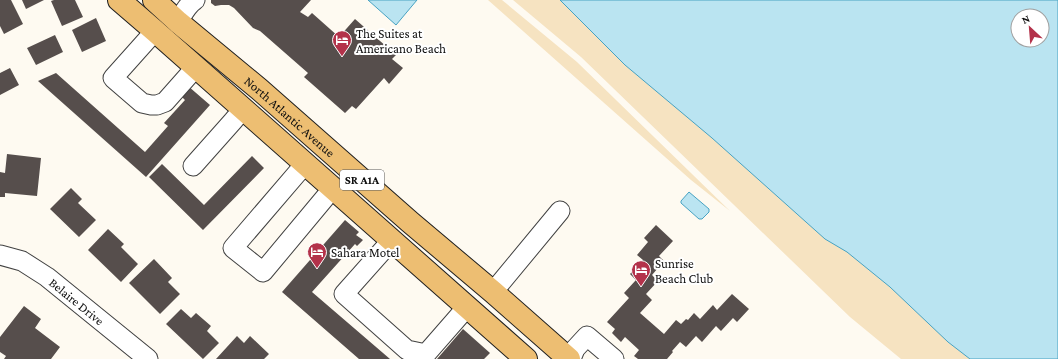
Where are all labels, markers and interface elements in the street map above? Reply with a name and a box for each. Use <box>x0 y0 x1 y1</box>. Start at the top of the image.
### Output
north arrow <box>1010 8 1050 48</box>
text: N <box>1020 12 1032 26</box>
place label: The Suites at Americano Beach <box>356 26 446 56</box>
hotel icon: The Suites at Americano Beach <box>331 29 353 57</box>
street label: North Atlantic Avenue <box>241 73 338 161</box>
road number: SR A1A <box>340 170 384 190</box>
hotel icon: Sahara Motel <box>306 241 328 269</box>
place label: Sahara Motel <box>331 245 400 260</box>
place label: Sunrise Beach Club <box>655 256 714 286</box>
hotel icon: Sunrise Beach Club <box>630 259 652 287</box>
street label: Belaire Drive <box>46 275 107 329</box>

